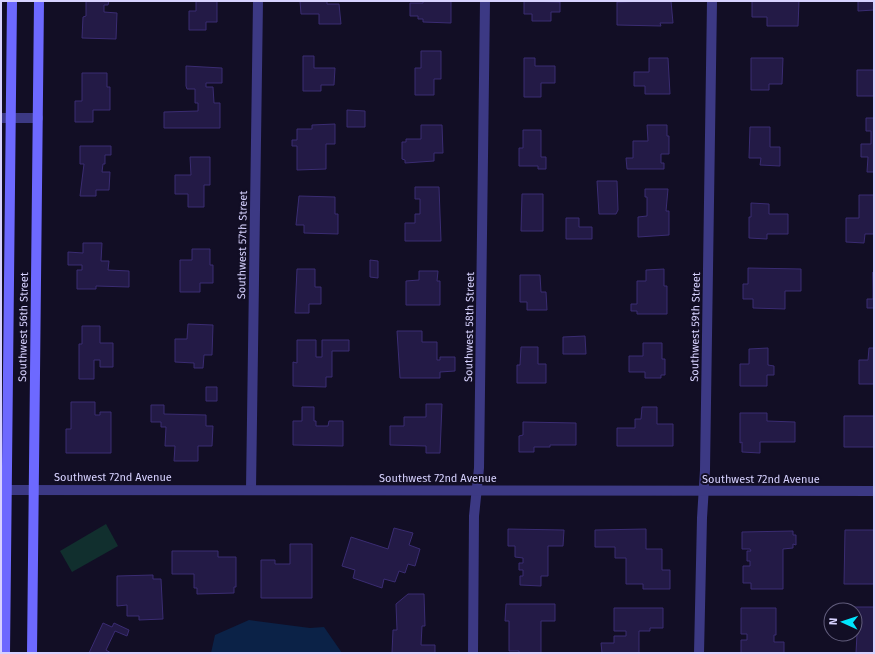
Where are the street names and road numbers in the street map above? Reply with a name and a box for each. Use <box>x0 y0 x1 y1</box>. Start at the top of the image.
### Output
street label: Southwest 57th Street <box>235 191 250 299</box>
street label: Southwest 56th Street <box>16 272 31 382</box>
street label: Southwest 58th Street <box>462 272 477 382</box>
street label: Southwest 59th Street <box>688 272 703 382</box>
street label: Southwest 72nd Avenue <box>54 471 172 484</box>
street label: Southwest 72nd Avenue <box>379 472 497 485</box>
street label: Southwest 72nd Avenue <box>702 473 820 486</box>

